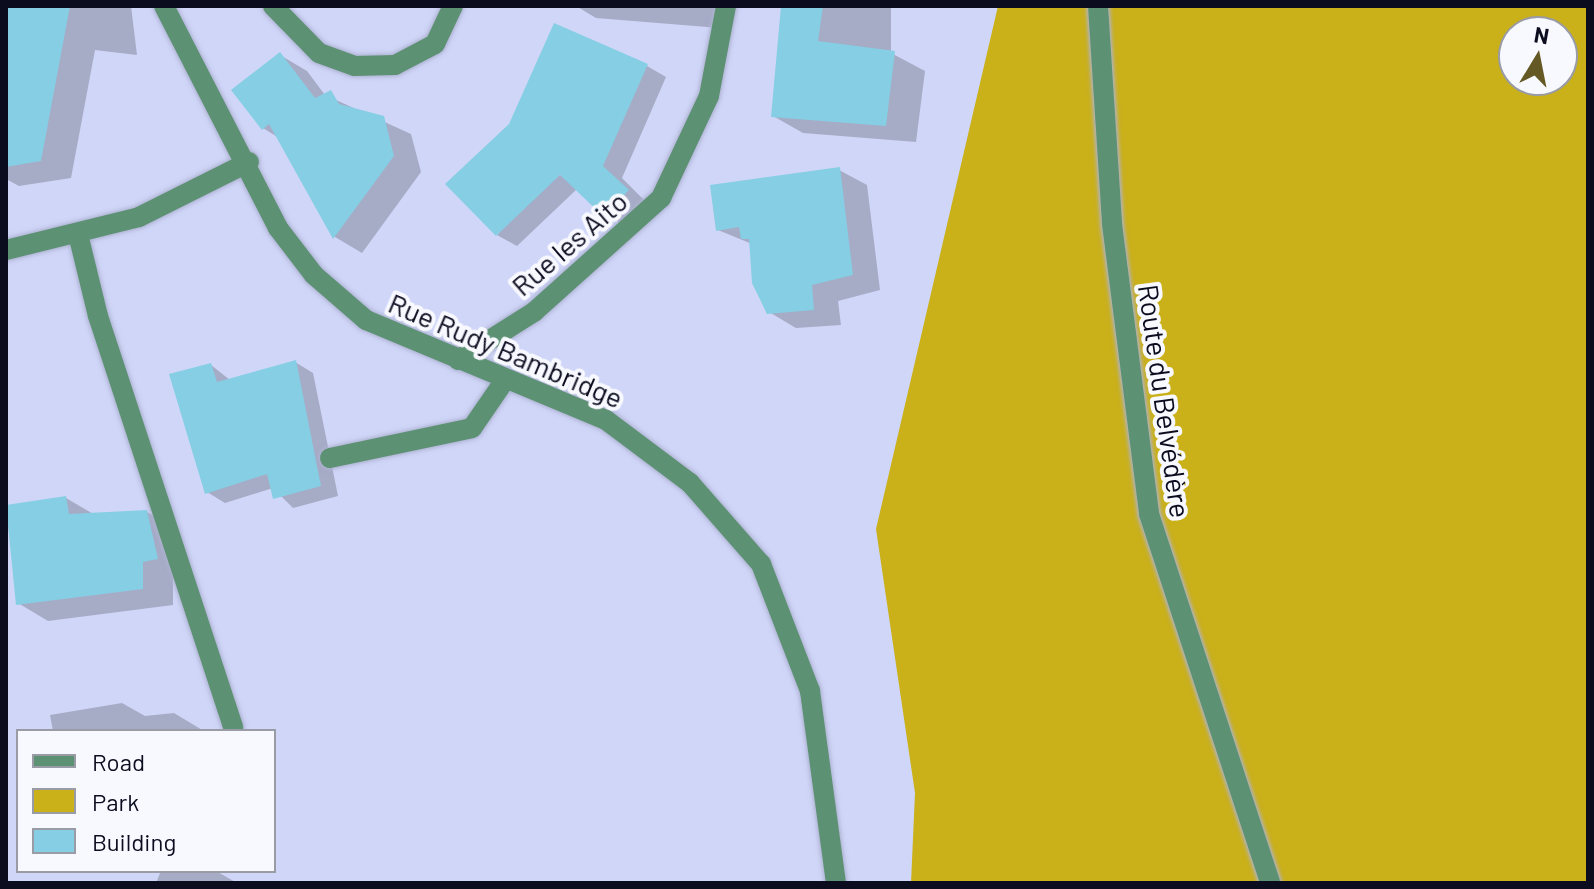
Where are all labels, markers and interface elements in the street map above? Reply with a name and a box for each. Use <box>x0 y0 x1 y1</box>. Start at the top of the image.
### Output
north arrow <box>1498 16 1578 96</box>
text: N <box>1532 20 1551 48</box>
street label: Rue les Aito <box>504 184 634 302</box>
street label: Route du Belvédère <box>1132 282 1198 520</box>
street label: Rue Rudy Bambridge <box>384 285 628 415</box>
legend <box>16 729 276 873</box>
text: Road <box>92 747 145 776</box>
text: Park <box>92 787 139 816</box>
text: Building <box>92 827 176 856</box>

